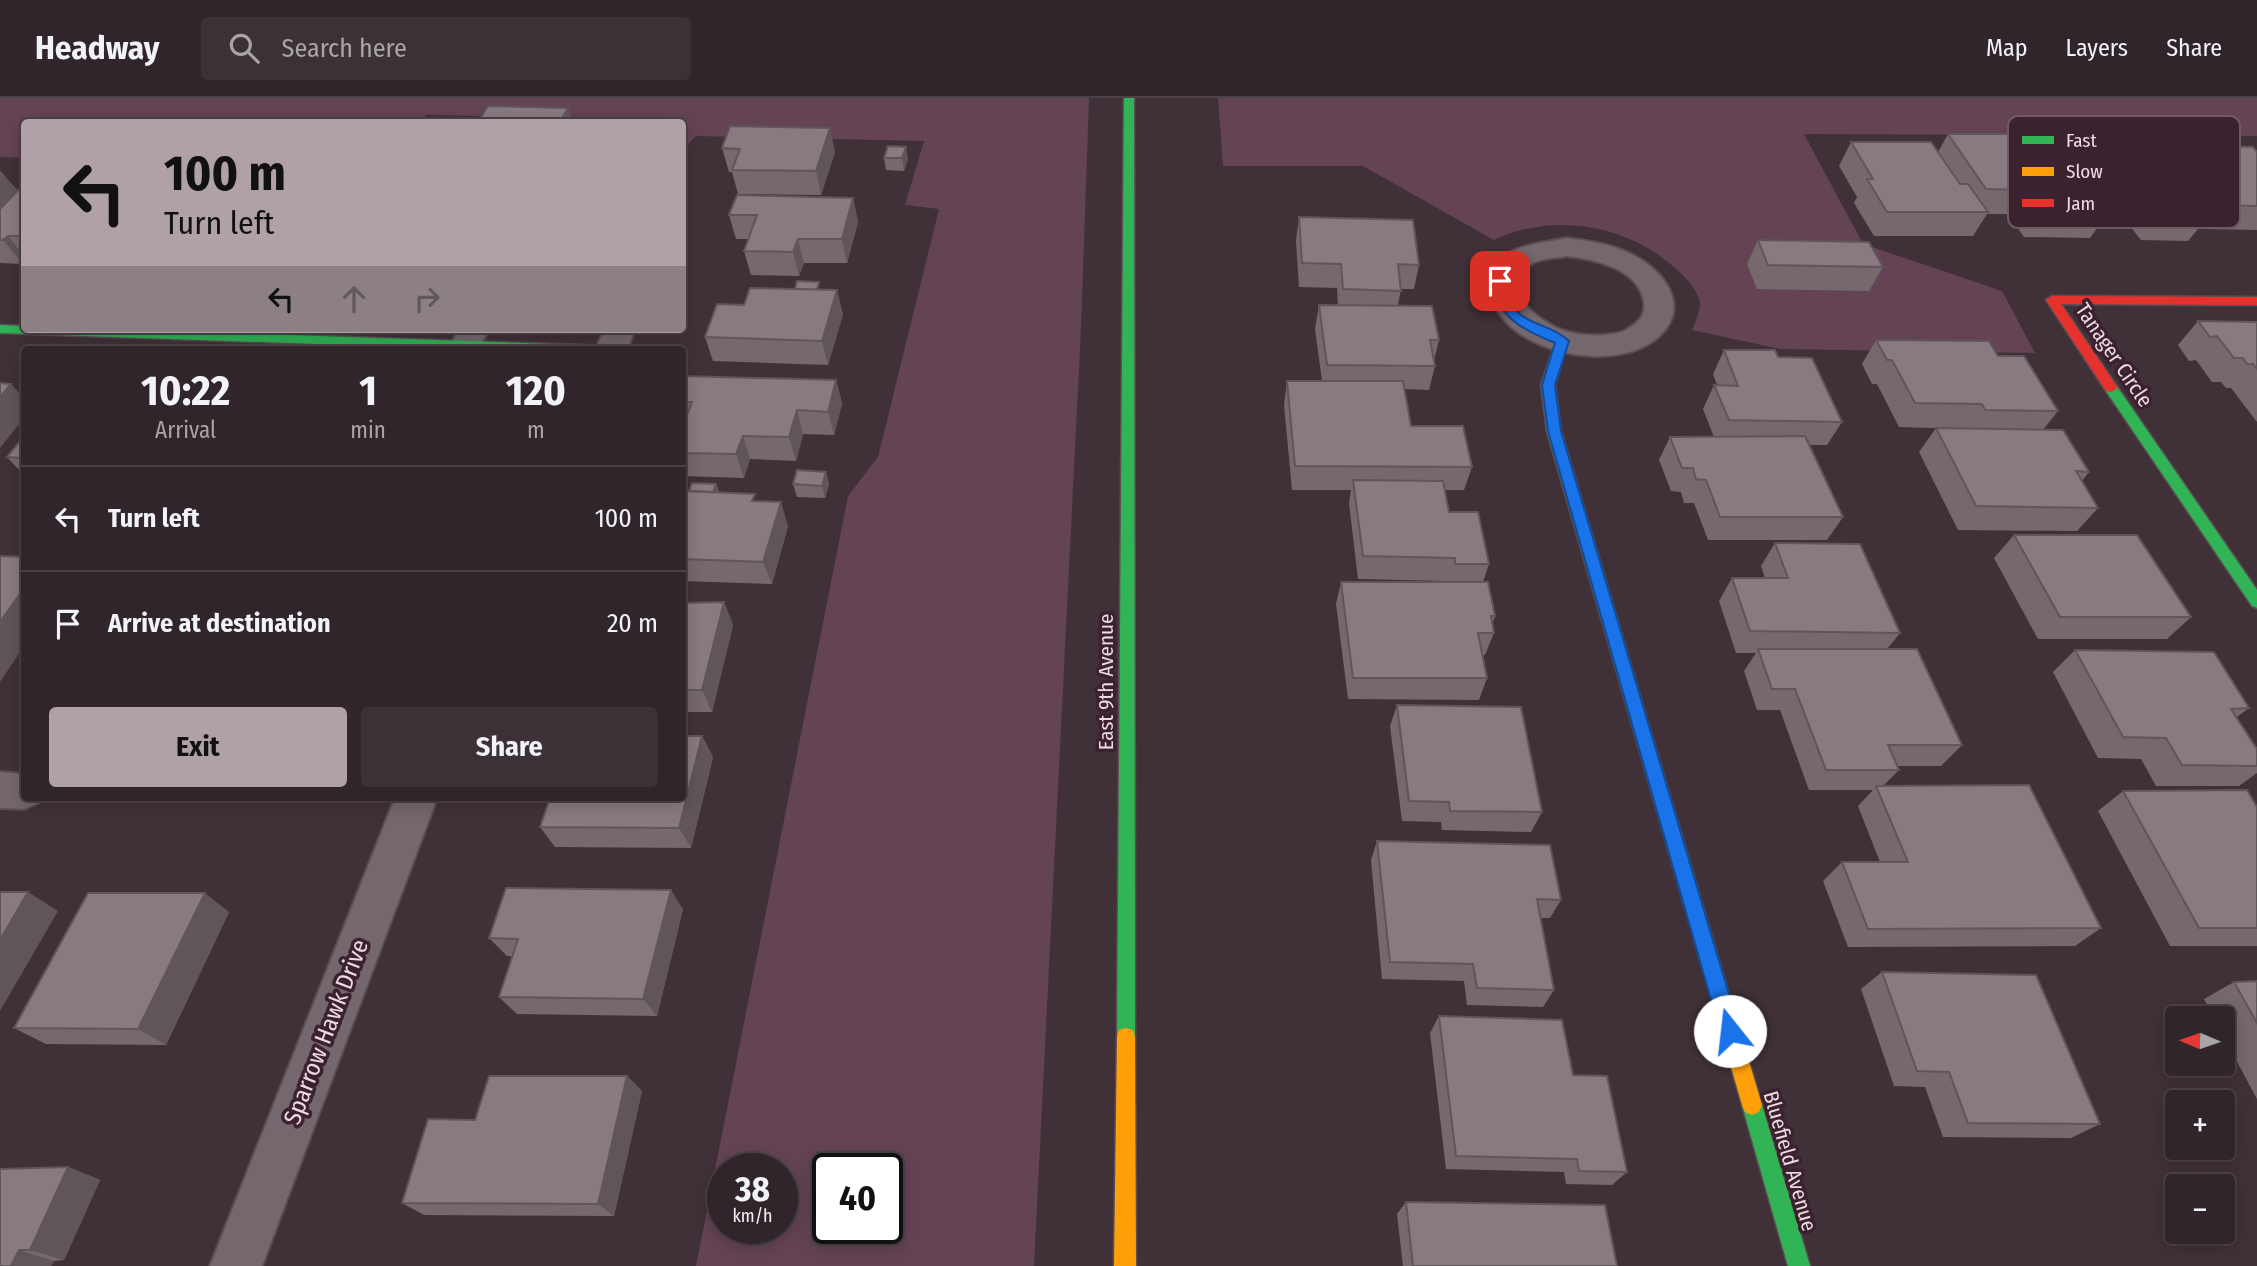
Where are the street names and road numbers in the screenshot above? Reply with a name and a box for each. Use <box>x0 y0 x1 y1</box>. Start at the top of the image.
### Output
street label: Tanager Circle <box>2070 298 2158 412</box>
street label: East 9th Avenue <box>1093 614 1119 750</box>
street label: Sparrow Hawk Drive <box>278 936 374 1128</box>
street label: Bluefield Avenue <box>1758 1088 1822 1234</box>

